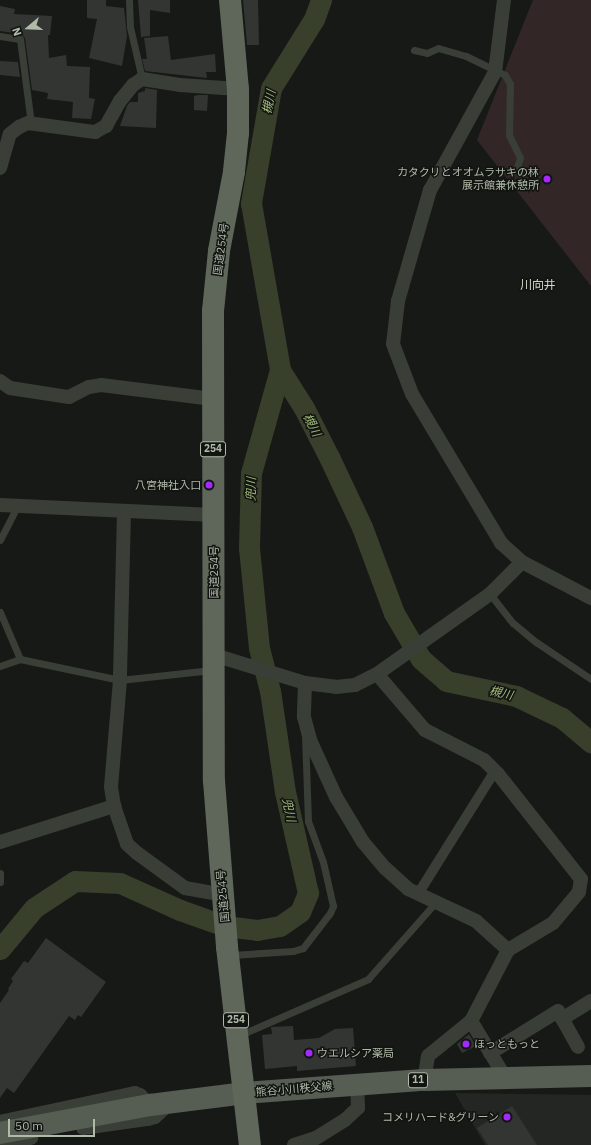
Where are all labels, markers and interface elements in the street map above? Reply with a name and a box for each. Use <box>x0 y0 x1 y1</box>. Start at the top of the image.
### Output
north arrow <box>8 8 48 48</box>
text: N <box>9 26 25 38</box>
water label: 槻川 <box>259 89 279 115</box>
place label: カタクリとオオムラサキの林 展示館兼休憩所 <box>396 166 539 192</box>
marker: カタクリとオオムラサキの林 展示館兼休憩所 <box>542 174 552 184</box>
street label: 国道254号 <box>211 222 231 276</box>
district label: 川向井 <box>520 278 556 292</box>
water label: 槻川 <box>300 411 324 439</box>
road number: 254 <box>200 441 226 457</box>
water label: 兜川 <box>243 477 259 501</box>
place label: 八宮神社入口 <box>135 478 201 492</box>
marker: 八宮神社入口 <box>204 480 214 490</box>
street label: 国道254号 <box>207 546 221 598</box>
water label: 槻川 <box>488 683 514 703</box>
water label: 兜川 <box>279 797 299 823</box>
street label: 国道254号 <box>214 869 232 923</box>
road number: 254 <box>223 1012 249 1028</box>
place label: ほっともっと <box>474 1037 540 1051</box>
marker: ほっともっと <box>461 1039 471 1049</box>
place label: ウエルシア薬局 <box>317 1046 394 1060</box>
marker: ウエルシア薬局 <box>304 1048 314 1058</box>
road number: 11 <box>408 1072 428 1088</box>
street label: 熊谷小川秩父線 <box>255 1079 333 1099</box>
place label: コメリハード&グリーン <box>381 1110 499 1124</box>
scale bar <box>10 1111 97 1137</box>
marker: コメリハード&グリーン <box>502 1112 512 1122</box>
text: 50 m <box>15 1118 43 1133</box>

